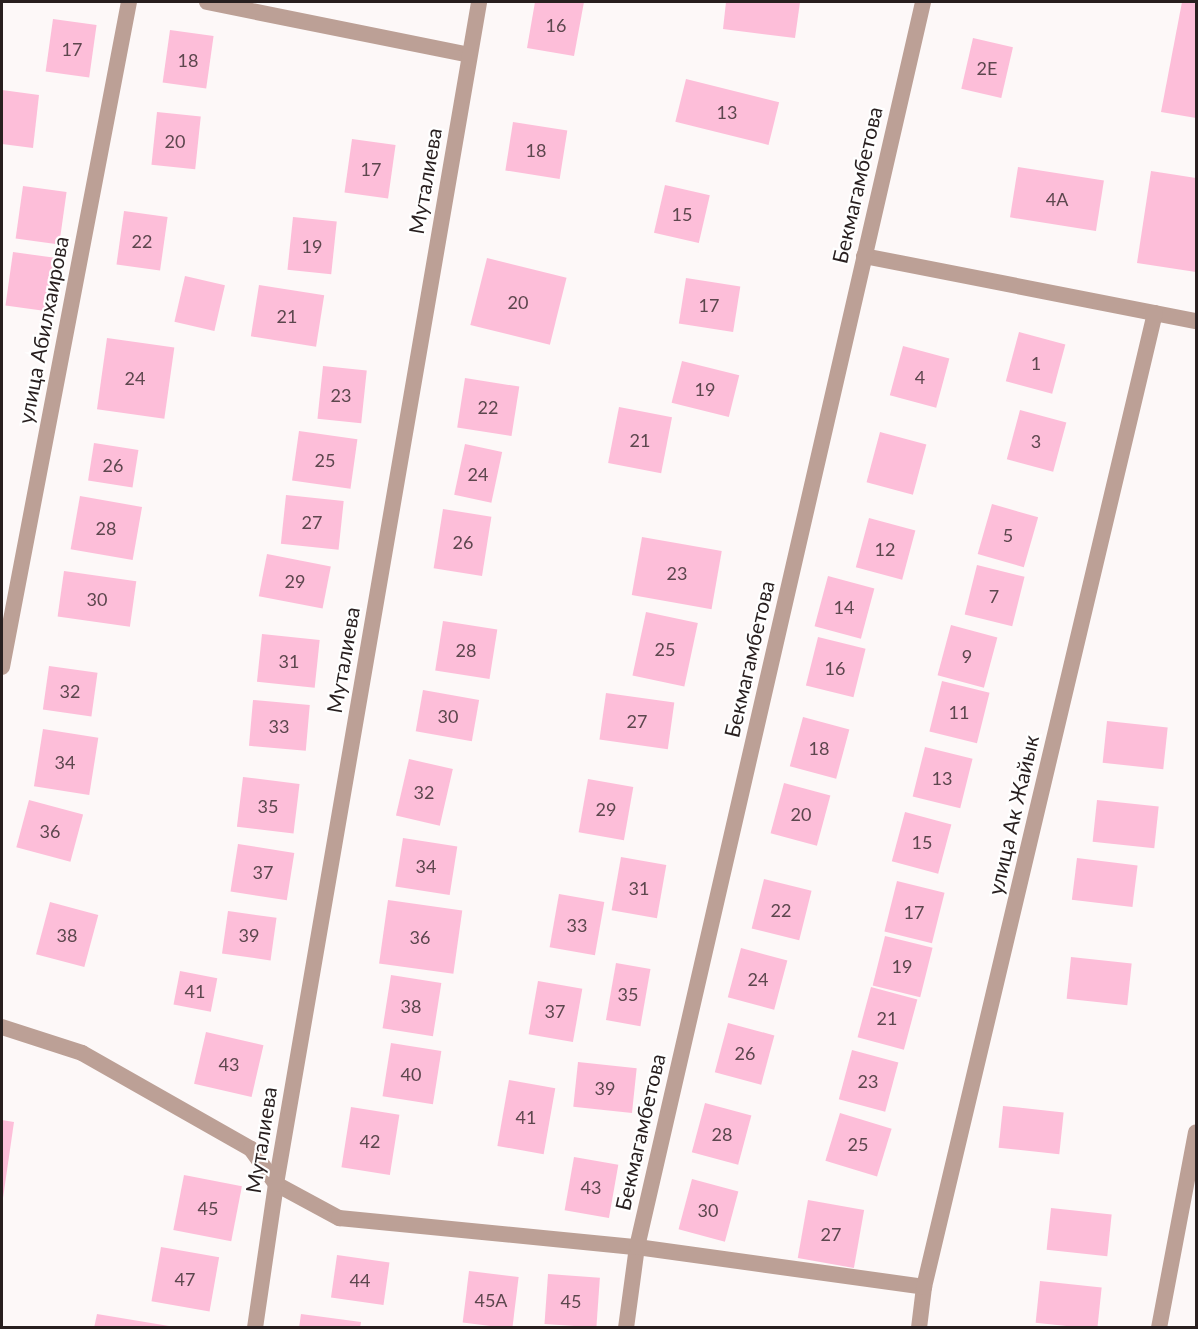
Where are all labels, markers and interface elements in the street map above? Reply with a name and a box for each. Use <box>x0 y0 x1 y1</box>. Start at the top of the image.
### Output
house number: 16 <box>546 14 566 36</box>
house number: 17 <box>62 38 82 60</box>
house number: 18 <box>178 49 198 71</box>
house number: 2Е <box>977 57 997 79</box>
house number: 13 <box>717 101 737 123</box>
street label: Бекмагамбетова <box>827 104 887 266</box>
street label: Муталиева <box>403 126 447 236</box>
house number: 20 <box>165 130 185 152</box>
house number: 18 <box>526 139 546 161</box>
house number: 17 <box>361 158 381 180</box>
house number: 4А <box>1046 188 1068 210</box>
house number: 15 <box>672 203 692 225</box>
house number: 22 <box>132 230 152 252</box>
street label: улица Абилхаирова <box>12 234 74 426</box>
house number: 19 <box>302 235 322 257</box>
house number: 20 <box>508 291 528 313</box>
house number: 17 <box>699 294 719 316</box>
house number: 21 <box>277 305 297 327</box>
house number: 1 <box>1031 352 1041 374</box>
house number: 4 <box>915 366 925 388</box>
house number: 24 <box>125 367 145 389</box>
house number: 19 <box>695 378 715 400</box>
house number: 23 <box>331 384 351 406</box>
house number: 22 <box>478 396 498 418</box>
house number: 21 <box>630 429 650 451</box>
house number: 3 <box>1031 430 1041 452</box>
house number: 25 <box>315 449 335 471</box>
house number: 26 <box>103 454 123 476</box>
house number: 24 <box>468 463 488 485</box>
house number: 27 <box>302 511 322 533</box>
house number: 28 <box>96 517 116 539</box>
house number: 5 <box>1003 524 1013 546</box>
house number: 26 <box>453 531 473 553</box>
house number: 12 <box>875 538 895 560</box>
house number: 23 <box>667 562 687 584</box>
house number: 29 <box>285 570 305 592</box>
street label: Бекмагамбетова <box>719 578 779 740</box>
house number: 7 <box>989 585 999 607</box>
house number: 30 <box>87 588 107 610</box>
house number: 14 <box>834 596 854 618</box>
street label: Муталиева <box>321 605 365 715</box>
house number: 25 <box>655 638 675 660</box>
house number: 28 <box>456 639 476 661</box>
house number: 9 <box>962 645 972 667</box>
house number: 31 <box>279 650 299 672</box>
house number: 16 <box>825 657 845 679</box>
house number: 32 <box>60 680 80 702</box>
house number: 11 <box>949 701 969 723</box>
house number: 30 <box>438 705 458 727</box>
house number: 27 <box>627 710 647 732</box>
house number: 33 <box>269 715 289 737</box>
street label: улица Ак Жайык <box>982 733 1044 897</box>
house number: 18 <box>809 737 829 759</box>
house number: 34 <box>55 751 75 773</box>
house number: 13 <box>932 767 952 789</box>
house number: 32 <box>414 781 434 803</box>
house number: 35 <box>258 795 278 817</box>
house number: 29 <box>596 798 616 820</box>
house number: 20 <box>791 803 811 825</box>
house number: 36 <box>40 820 60 842</box>
house number: 15 <box>912 831 932 853</box>
house number: 34 <box>416 855 436 877</box>
house number: 37 <box>253 861 273 883</box>
house number: 31 <box>629 877 649 899</box>
house number: 22 <box>771 899 791 921</box>
house number: 17 <box>904 901 924 923</box>
house number: 33 <box>567 914 587 936</box>
house number: 38 <box>57 924 77 946</box>
house number: 39 <box>239 924 259 946</box>
house number: 36 <box>410 926 430 948</box>
house number: 19 <box>892 955 912 977</box>
house number: 24 <box>748 968 768 990</box>
house number: 41 <box>185 980 205 1002</box>
house number: 35 <box>618 983 638 1005</box>
house number: 38 <box>401 995 421 1017</box>
house number: 37 <box>545 1000 565 1022</box>
house number: 21 <box>877 1007 897 1029</box>
house number: 26 <box>735 1042 755 1064</box>
street label: Бекмагамбетова <box>610 1051 670 1213</box>
house number: 43 <box>219 1053 239 1075</box>
house number: 40 <box>401 1063 421 1085</box>
house number: 23 <box>858 1070 878 1092</box>
house number: 39 <box>595 1077 615 1099</box>
street label: Муталиева <box>240 1085 282 1195</box>
house number: 41 <box>516 1106 536 1128</box>
house number: 28 <box>712 1123 732 1145</box>
house number: 42 <box>360 1130 380 1152</box>
house number: 25 <box>848 1133 868 1155</box>
house number: 43 <box>581 1176 601 1198</box>
house number: 45 <box>198 1197 218 1219</box>
house number: 30 <box>698 1199 718 1221</box>
house number: 27 <box>821 1223 841 1245</box>
house number: 47 <box>175 1268 195 1290</box>
house number: 44 <box>350 1269 370 1291</box>
house number: 45А <box>474 1289 508 1311</box>
house number: 45 <box>561 1290 581 1312</box>

